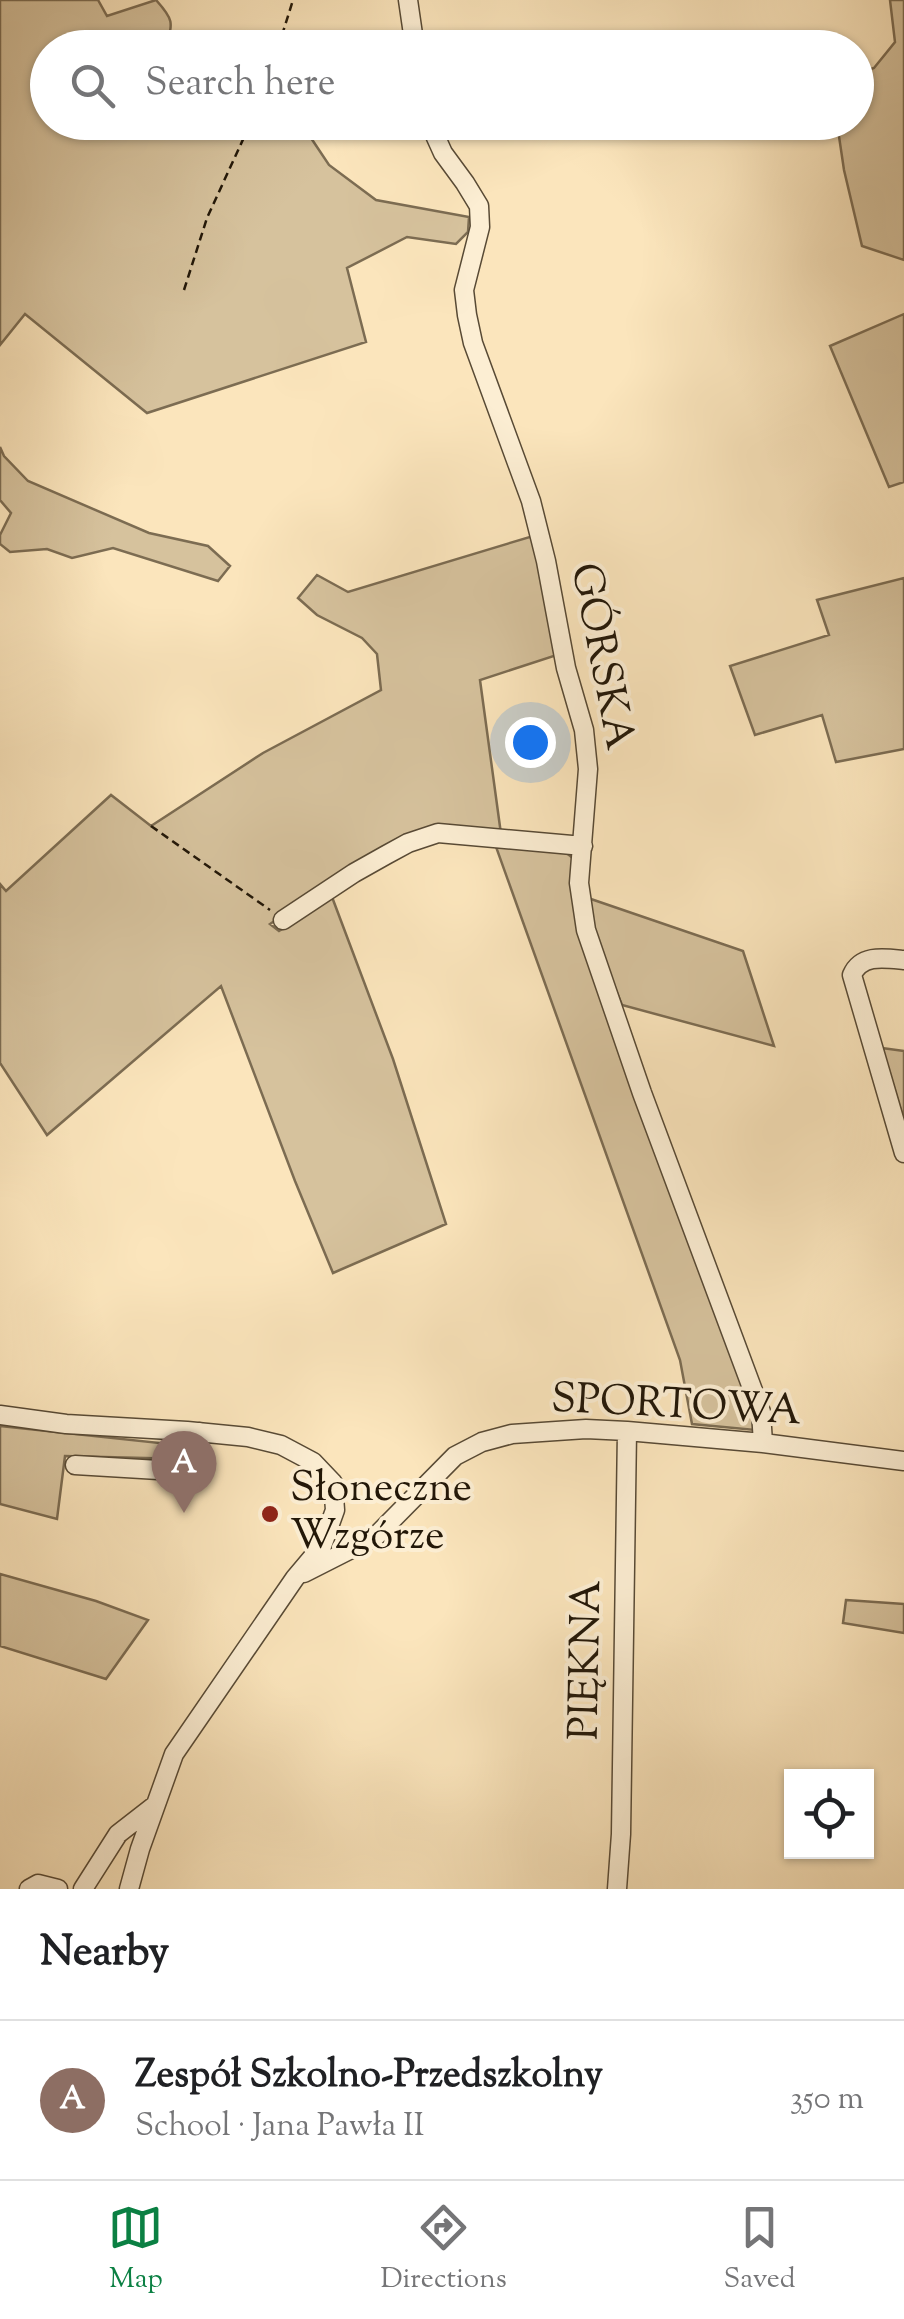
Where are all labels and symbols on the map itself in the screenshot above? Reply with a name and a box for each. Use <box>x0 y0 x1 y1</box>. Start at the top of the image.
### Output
street label: GÓRSKA <box>552 558 648 756</box>
your location <box>505 717 556 768</box>
street label: SPORTOWA <box>549 1370 803 1444</box>
pin: A <box>152 1430 216 1513</box>
place label: Słoneczne Wzgórze <box>290 1460 472 1568</box>
marker: Słoneczne Wzgórze <box>259 1503 281 1525</box>
street label: PIĘKNA <box>557 1579 619 1741</box>

